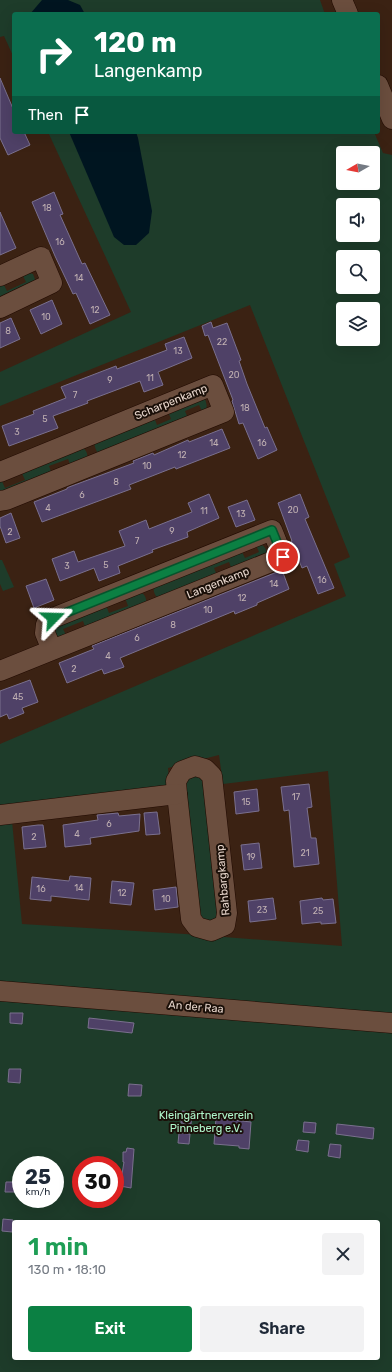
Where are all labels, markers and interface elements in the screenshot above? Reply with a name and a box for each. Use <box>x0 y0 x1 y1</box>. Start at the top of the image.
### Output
text: 120 m <box>94 26 177 59</box>
icon: right <box>28 28 80 80</box>
text: Langenkamp <box>94 60 202 82</box>
icon: arrive <box>71 104 93 126</box>
text: Then <box>28 106 63 124</box>
north arrow <box>336 146 380 190</box>
map controls <box>336 146 380 346</box>
button: sound <box>336 198 380 242</box>
house number: 18 <box>42 203 52 213</box>
house number: 16 <box>55 237 65 247</box>
button: search <box>336 250 380 294</box>
house number: 14 <box>74 273 84 283</box>
button: layers <box>336 302 380 346</box>
house number: 12 <box>90 305 100 315</box>
house number: 10 <box>41 312 51 322</box>
house number: 8 <box>5 326 11 336</box>
house number: 22 <box>217 337 227 347</box>
house number: 13 <box>173 346 183 356</box>
house number: 20 <box>229 370 240 380</box>
house number: 11 <box>146 373 154 383</box>
house number: 9 <box>107 375 113 385</box>
street label: Scharpenkamp <box>133 382 209 422</box>
house number: 7 <box>73 390 78 400</box>
house number: 18 <box>240 403 250 413</box>
house number: 5 <box>42 414 48 424</box>
house number: 3 <box>14 427 20 437</box>
house number: 14 <box>209 438 219 448</box>
house number: 16 <box>257 438 267 448</box>
house number: 12 <box>177 450 187 460</box>
house number: 10 <box>142 461 152 471</box>
house number: 8 <box>113 477 119 487</box>
house number: 6 <box>79 490 85 500</box>
house number: 4 <box>45 503 51 513</box>
house number: 20 <box>288 505 299 515</box>
house number: 11 <box>200 506 208 516</box>
house number: 13 <box>236 509 246 519</box>
house number: 9 <box>169 526 175 536</box>
house number: 2 <box>7 527 13 537</box>
house number: 7 <box>135 536 140 546</box>
pin <box>266 540 300 574</box>
icon: arrive <box>272 546 294 568</box>
house number: 5 <box>103 560 109 570</box>
house number: 3 <box>64 561 70 571</box>
street label: Langenkamp <box>185 565 251 601</box>
house number: 16 <box>317 575 327 585</box>
house number: 14 <box>269 579 279 589</box>
house number: 12 <box>237 593 247 603</box>
position arrow <box>32 597 74 639</box>
house number: 10 <box>203 605 213 615</box>
house number: 8 <box>170 620 176 630</box>
house number: 6 <box>134 633 140 643</box>
house number: 4 <box>105 651 111 661</box>
house number: 2 <box>71 664 77 674</box>
house number: 45 <box>13 692 23 702</box>
house number: 17 <box>292 792 301 802</box>
house number: 15 <box>241 797 251 807</box>
house number: 6 <box>106 819 112 829</box>
house number: 4 <box>74 829 80 839</box>
house number: 2 <box>31 832 37 842</box>
street label: Rahbargkamp <box>213 844 233 916</box>
house number: 21 <box>300 848 310 858</box>
house number: 19 <box>246 852 256 862</box>
house number: 14 <box>74 883 84 893</box>
house number: 16 <box>36 884 46 894</box>
house number: 12 <box>117 888 127 898</box>
house number: 10 <box>161 894 171 904</box>
house number: 23 <box>257 905 267 915</box>
house number: 25 <box>313 906 323 916</box>
street label: An der Raa <box>168 998 224 1016</box>
park label: Kleingärtnerverein Pinneberg e.V. <box>159 1109 253 1135</box>
speed limit sign: 30 <box>72 1156 124 1208</box>
text: 25 <box>25 1165 51 1189</box>
text: km/h <box>26 1186 50 1198</box>
text: 1 min <box>28 1233 88 1261</box>
button: close <box>322 1233 364 1275</box>
text: 130 m · 18:10 <box>28 1262 106 1277</box>
button: Exit <box>28 1306 192 1352</box>
button: Share <box>200 1306 364 1352</box>

